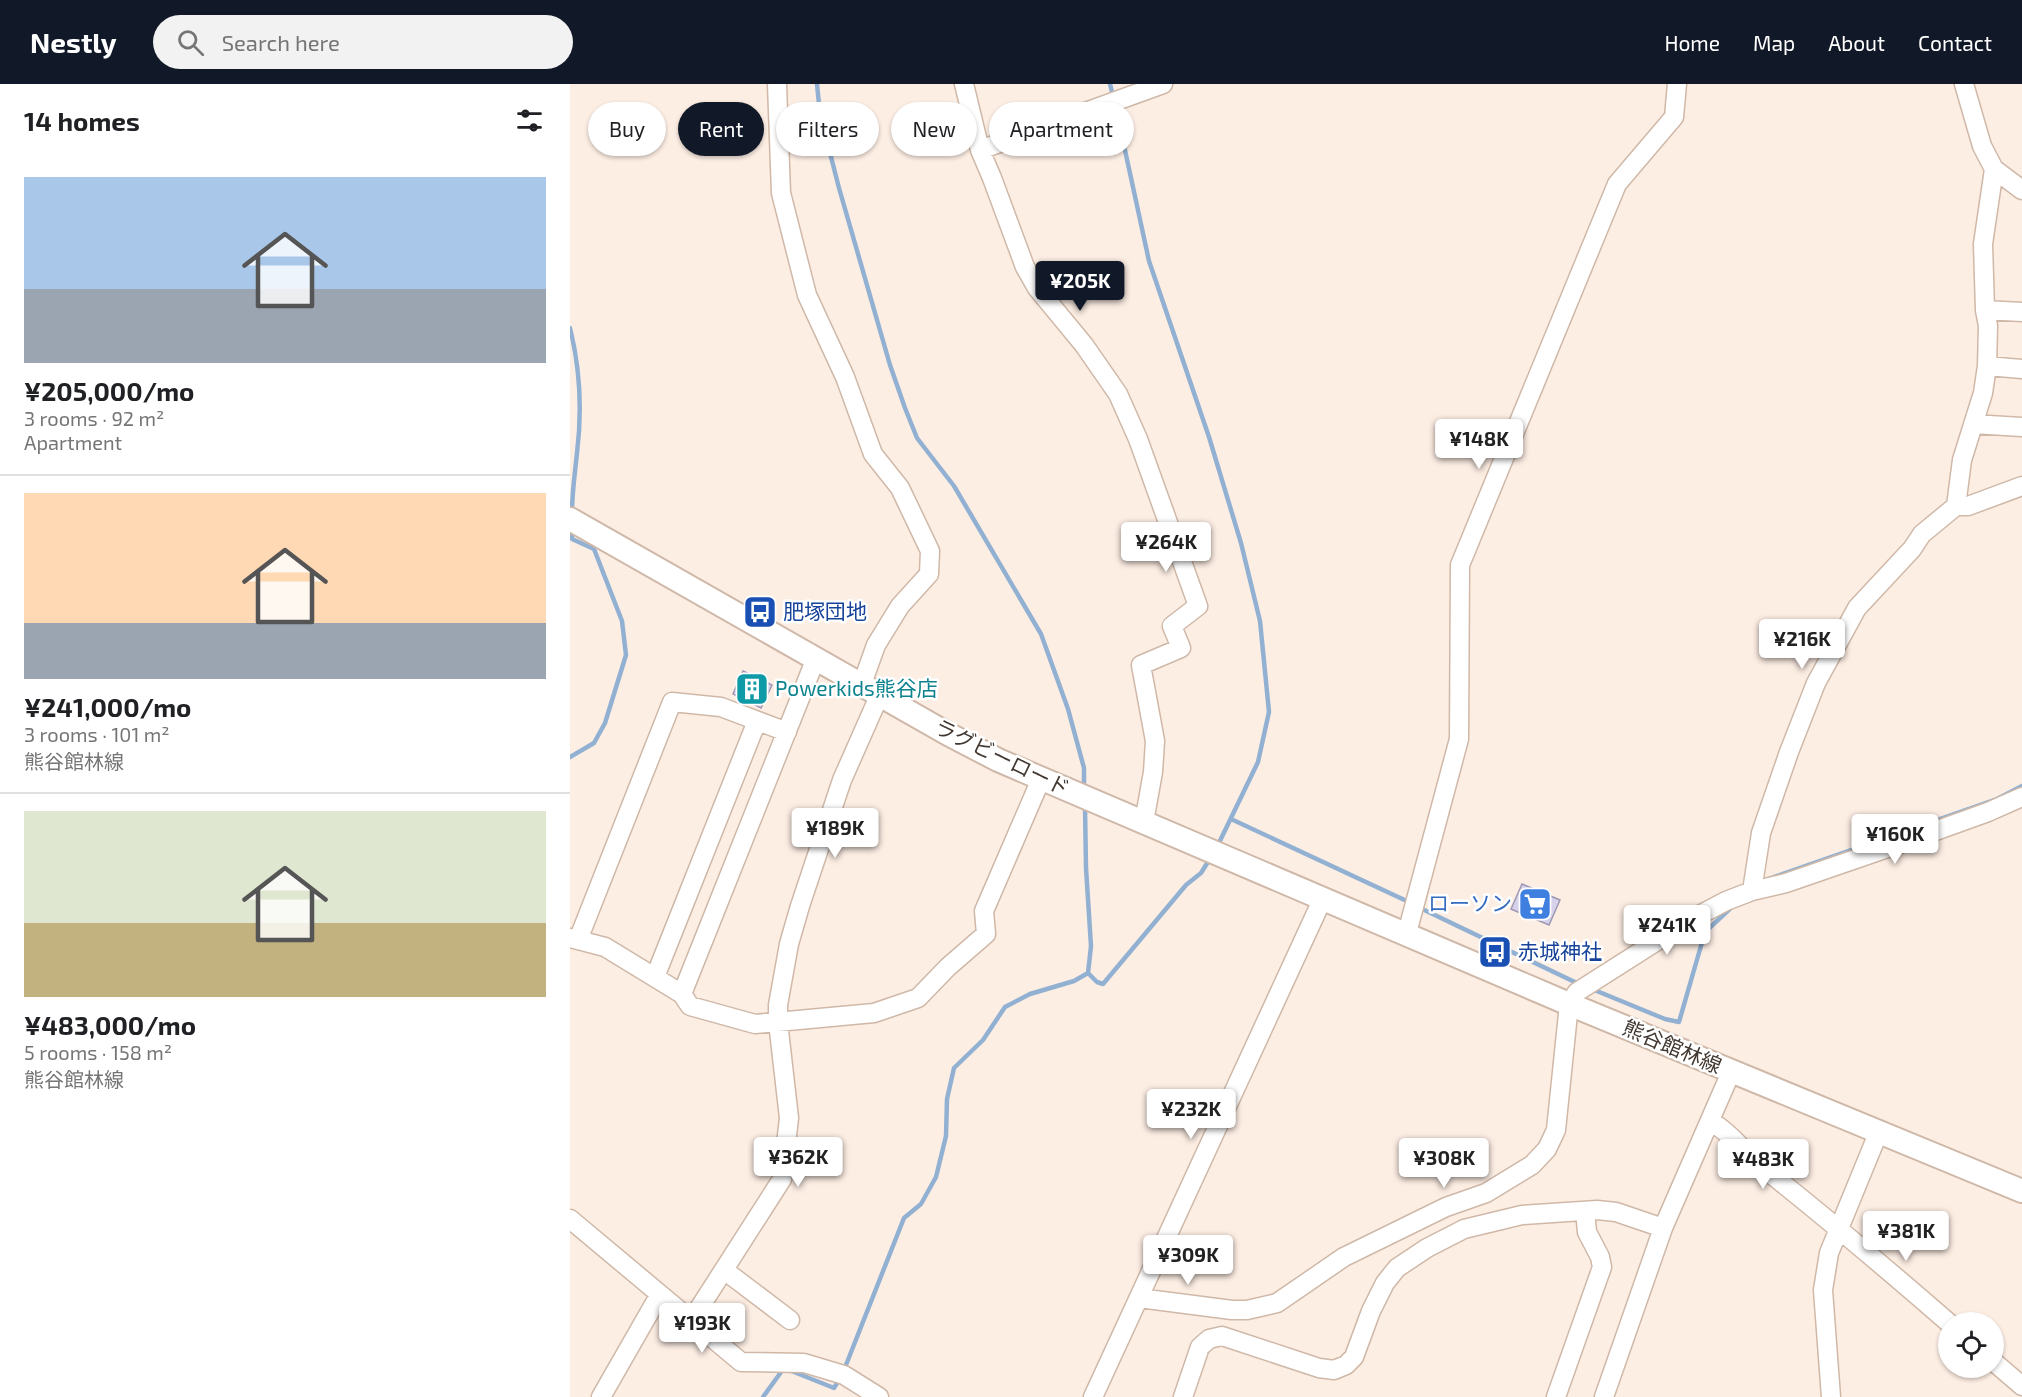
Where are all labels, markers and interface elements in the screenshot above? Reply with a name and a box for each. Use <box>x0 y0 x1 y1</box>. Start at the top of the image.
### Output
search box <box>153 15 573 69</box>
text: Nestly <box>30 25 117 59</box>
icon: search <box>174 26 207 59</box>
text: Search here <box>222 29 340 55</box>
text: Home <box>1664 30 1720 55</box>
text: Map <box>1753 30 1795 55</box>
text: About <box>1828 30 1885 55</box>
text: Contact <box>1918 30 1992 55</box>
chip: Buy <box>588 102 666 156</box>
chip: Rent <box>678 102 764 156</box>
chip: Filters <box>776 102 879 156</box>
chip: New <box>891 102 977 156</box>
chip: Apartment <box>989 102 1134 156</box>
icon: filters <box>513 104 546 137</box>
text: 14 homes <box>24 105 140 136</box>
icon: home <box>231 216 339 324</box>
pin: ¥205K <box>1038 261 1122 312</box>
text: ¥205K <box>1049 268 1111 292</box>
text: ¥205,000/mo <box>24 375 194 406</box>
text: 3 rooms · 92 m² <box>24 406 164 430</box>
pin: ¥148K <box>1437 419 1521 470</box>
text: ¥148K <box>1449 426 1509 450</box>
text: Apartment <box>24 430 122 454</box>
pin: ¥264K <box>1124 522 1208 573</box>
text: ¥264K <box>1135 529 1197 553</box>
icon: home <box>231 532 339 640</box>
bus stop icon: 肥塚団地 <box>742 594 778 630</box>
place label: 肥塚団地 <box>783 598 867 623</box>
pin: ¥216K <box>1760 619 1844 670</box>
text: ¥216K <box>1773 626 1831 650</box>
building icon: Powerkids熊谷店 <box>734 671 770 707</box>
place label: Powerkids熊谷店 <box>775 675 938 700</box>
text: ¥241,000/mo <box>24 691 191 722</box>
street label: ラグビーロード <box>931 713 1074 800</box>
text: 3 rooms · 101 m² <box>24 722 170 746</box>
text: 熊谷館林線 <box>24 749 124 773</box>
pin: ¥189K <box>793 808 877 859</box>
pin: ¥160K <box>1853 814 1937 865</box>
text: ¥189K <box>806 815 864 839</box>
text: ¥160K <box>1865 821 1925 845</box>
icon: home <box>231 850 339 958</box>
supermarket icon: ローソン <box>1517 886 1553 922</box>
place label: ローソン <box>1428 890 1512 915</box>
pin: ¥241K <box>1625 905 1709 956</box>
text: ¥241K <box>1638 912 1696 936</box>
bus stop icon: 赤城神社 <box>1477 934 1513 970</box>
place label: 赤城神社 <box>1518 938 1602 963</box>
text: ¥483,000/mo <box>24 1009 196 1040</box>
street label: 熊谷館林線 <box>1619 1014 1726 1078</box>
text: 5 rooms · 158 m² <box>24 1040 172 1064</box>
text: 熊谷館林線 <box>24 1067 124 1091</box>
pin: ¥232K <box>1149 1089 1233 1140</box>
text: ¥232K <box>1161 1096 1221 1120</box>
pin: ¥362K <box>756 1137 840 1188</box>
pin: ¥308K <box>1402 1138 1486 1189</box>
pin: ¥483K <box>1721 1139 1805 1190</box>
text: ¥362K <box>768 1144 828 1168</box>
text: ¥308K <box>1413 1145 1475 1169</box>
text: ¥483K <box>1732 1146 1794 1170</box>
pin: ¥381K <box>1864 1211 1948 1262</box>
text: ¥381K <box>1877 1218 1935 1242</box>
pin: ¥309K <box>1146 1235 1230 1286</box>
text: ¥309K <box>1157 1242 1219 1266</box>
pin: ¥193K <box>660 1303 744 1354</box>
text: ¥193K <box>673 1310 731 1334</box>
map controls <box>1938 1312 2004 1378</box>
button: locate <box>1938 1312 2004 1378</box>

